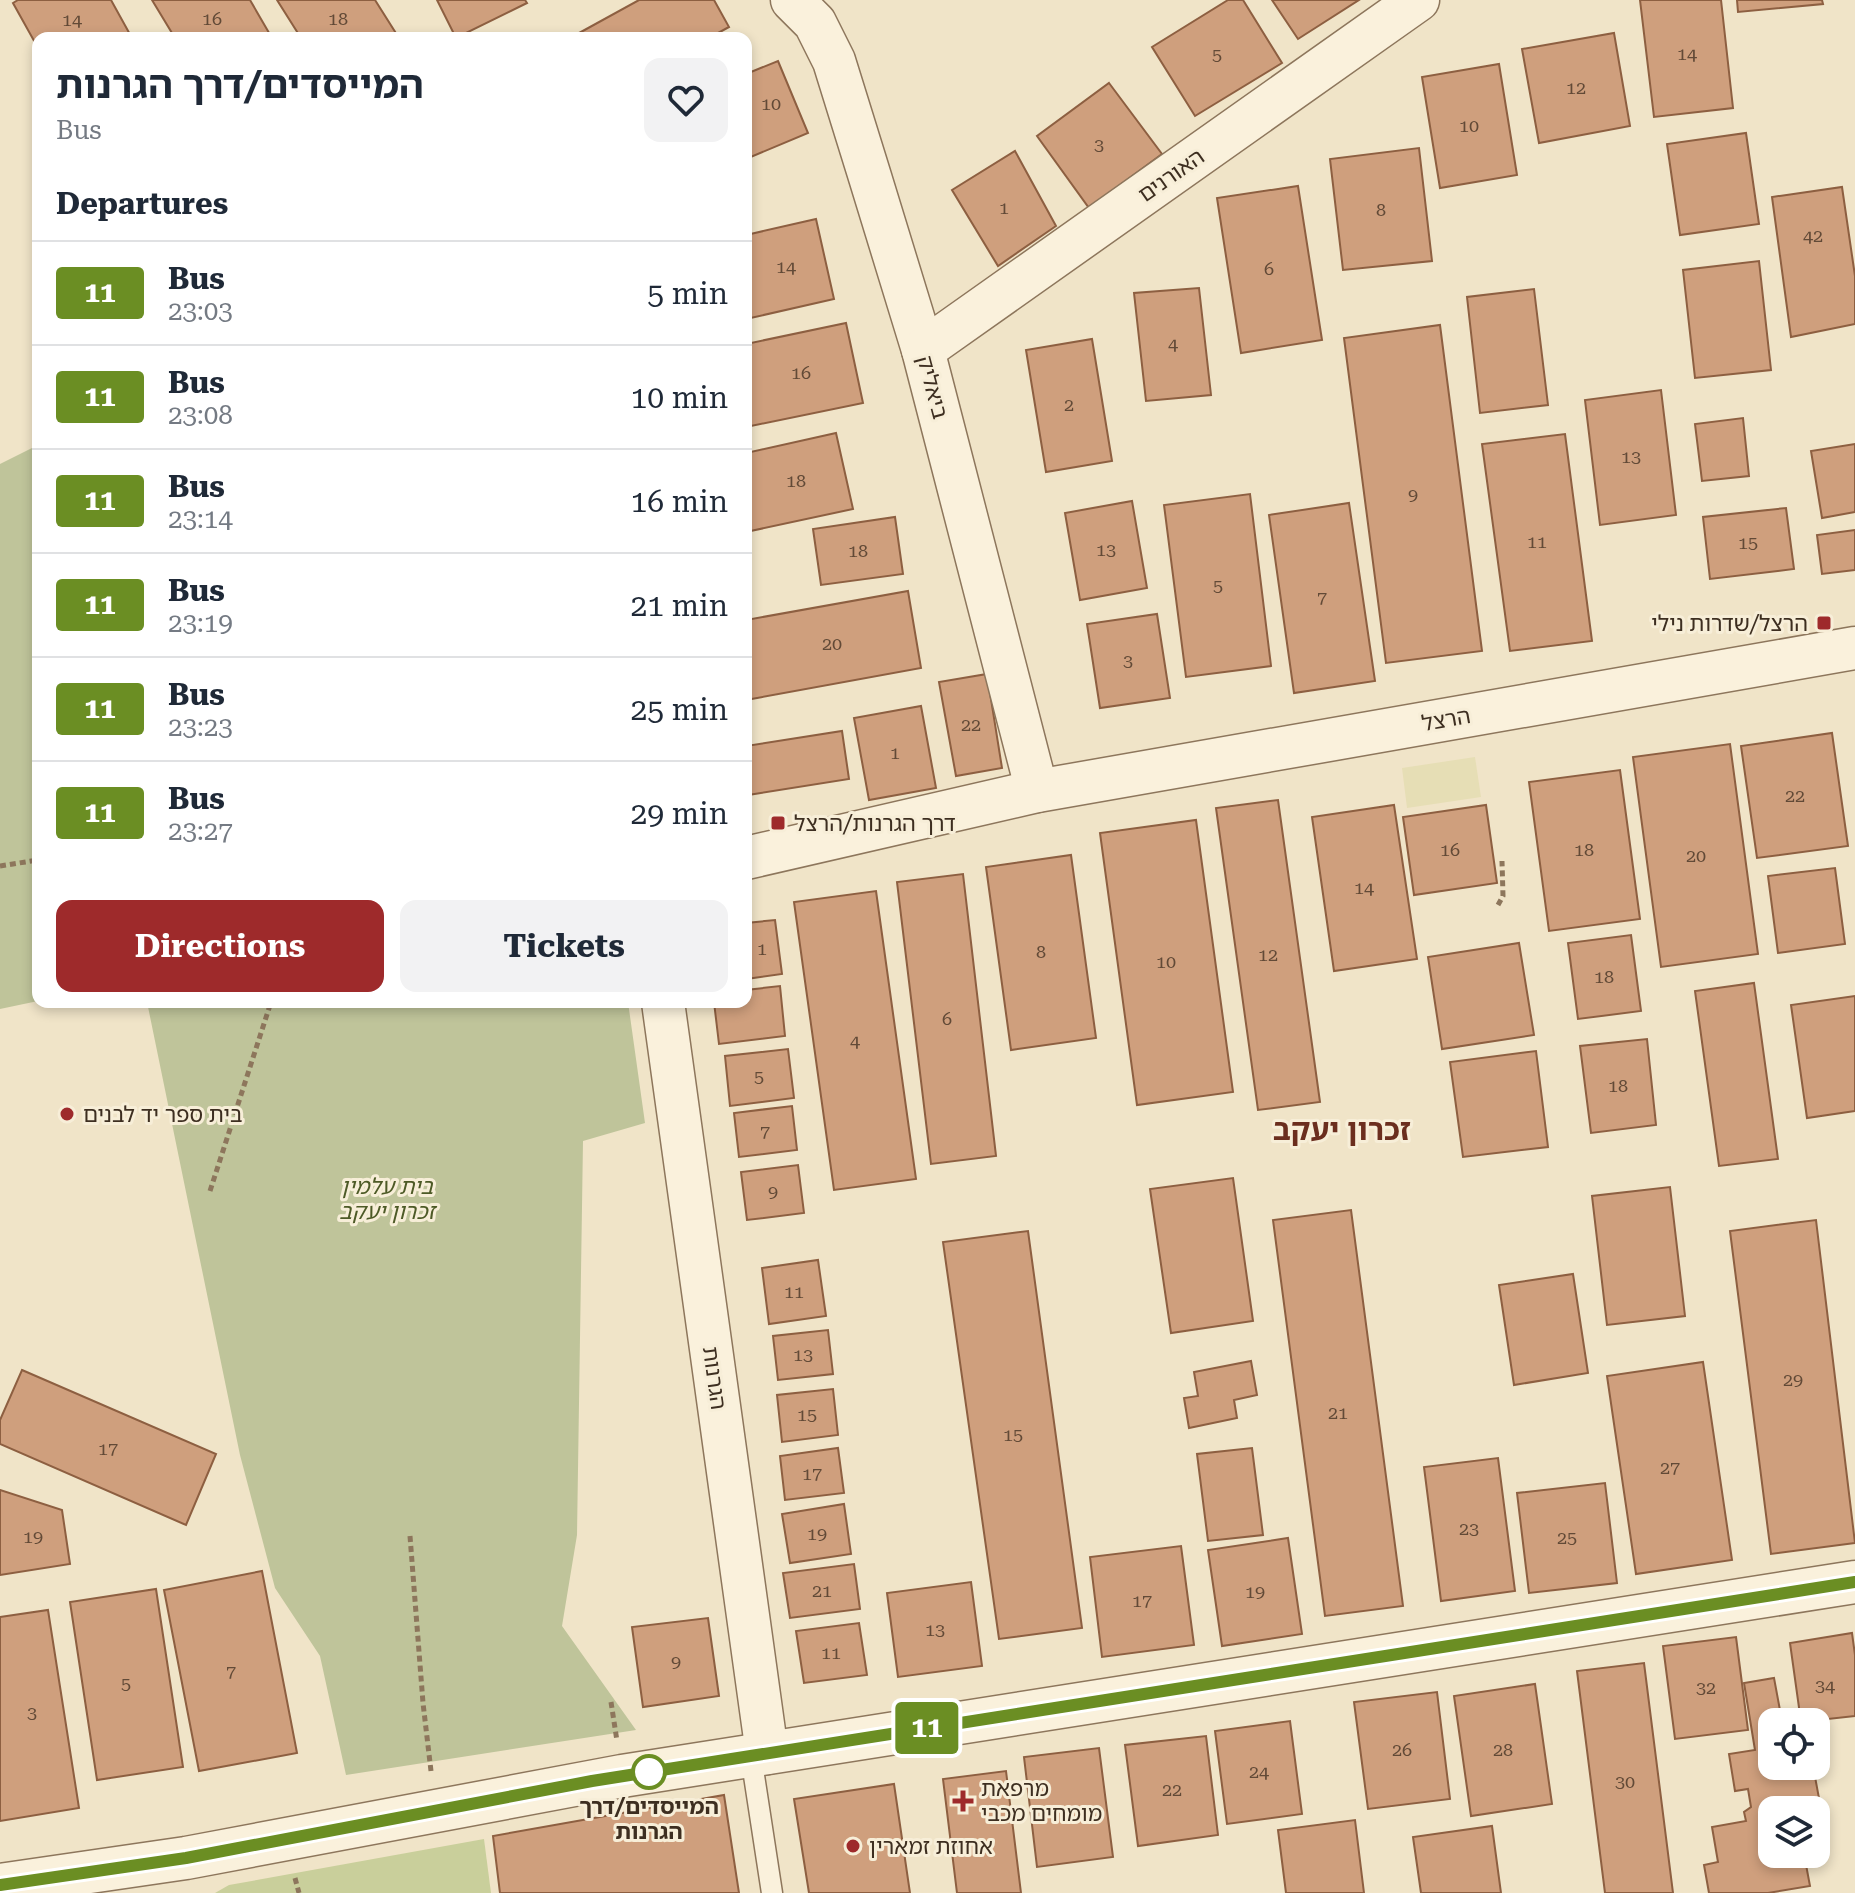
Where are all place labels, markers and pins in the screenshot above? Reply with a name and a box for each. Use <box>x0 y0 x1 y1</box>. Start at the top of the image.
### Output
place label: הרצל/שדרות נילי <box>1651 611 1808 636</box>
marker: הרצל/שדרות נילי <box>1815 614 1833 632</box>
place label: דרך הגרנות/הרצל <box>794 811 956 836</box>
marker: דרך הגרנות/הרצל <box>769 814 787 832</box>
place label: בית ספר יד לבנים <box>83 1102 243 1127</box>
marker: בית ספר יד לבנים <box>58 1105 76 1123</box>
marker: המייסדים/דרך הגרנות <box>632 1755 666 1789</box>
place label: מרפאת מומחים מכבי <box>981 1776 1102 1826</box>
marker: מרפאת מומחים מכבי <box>952 1790 974 1812</box>
place label: המייסדים/דרך הגרנות <box>579 1794 719 1844</box>
place label: אחוזת זמארין <box>869 1834 993 1859</box>
marker: אחוזת זמארין <box>844 1837 862 1855</box>

